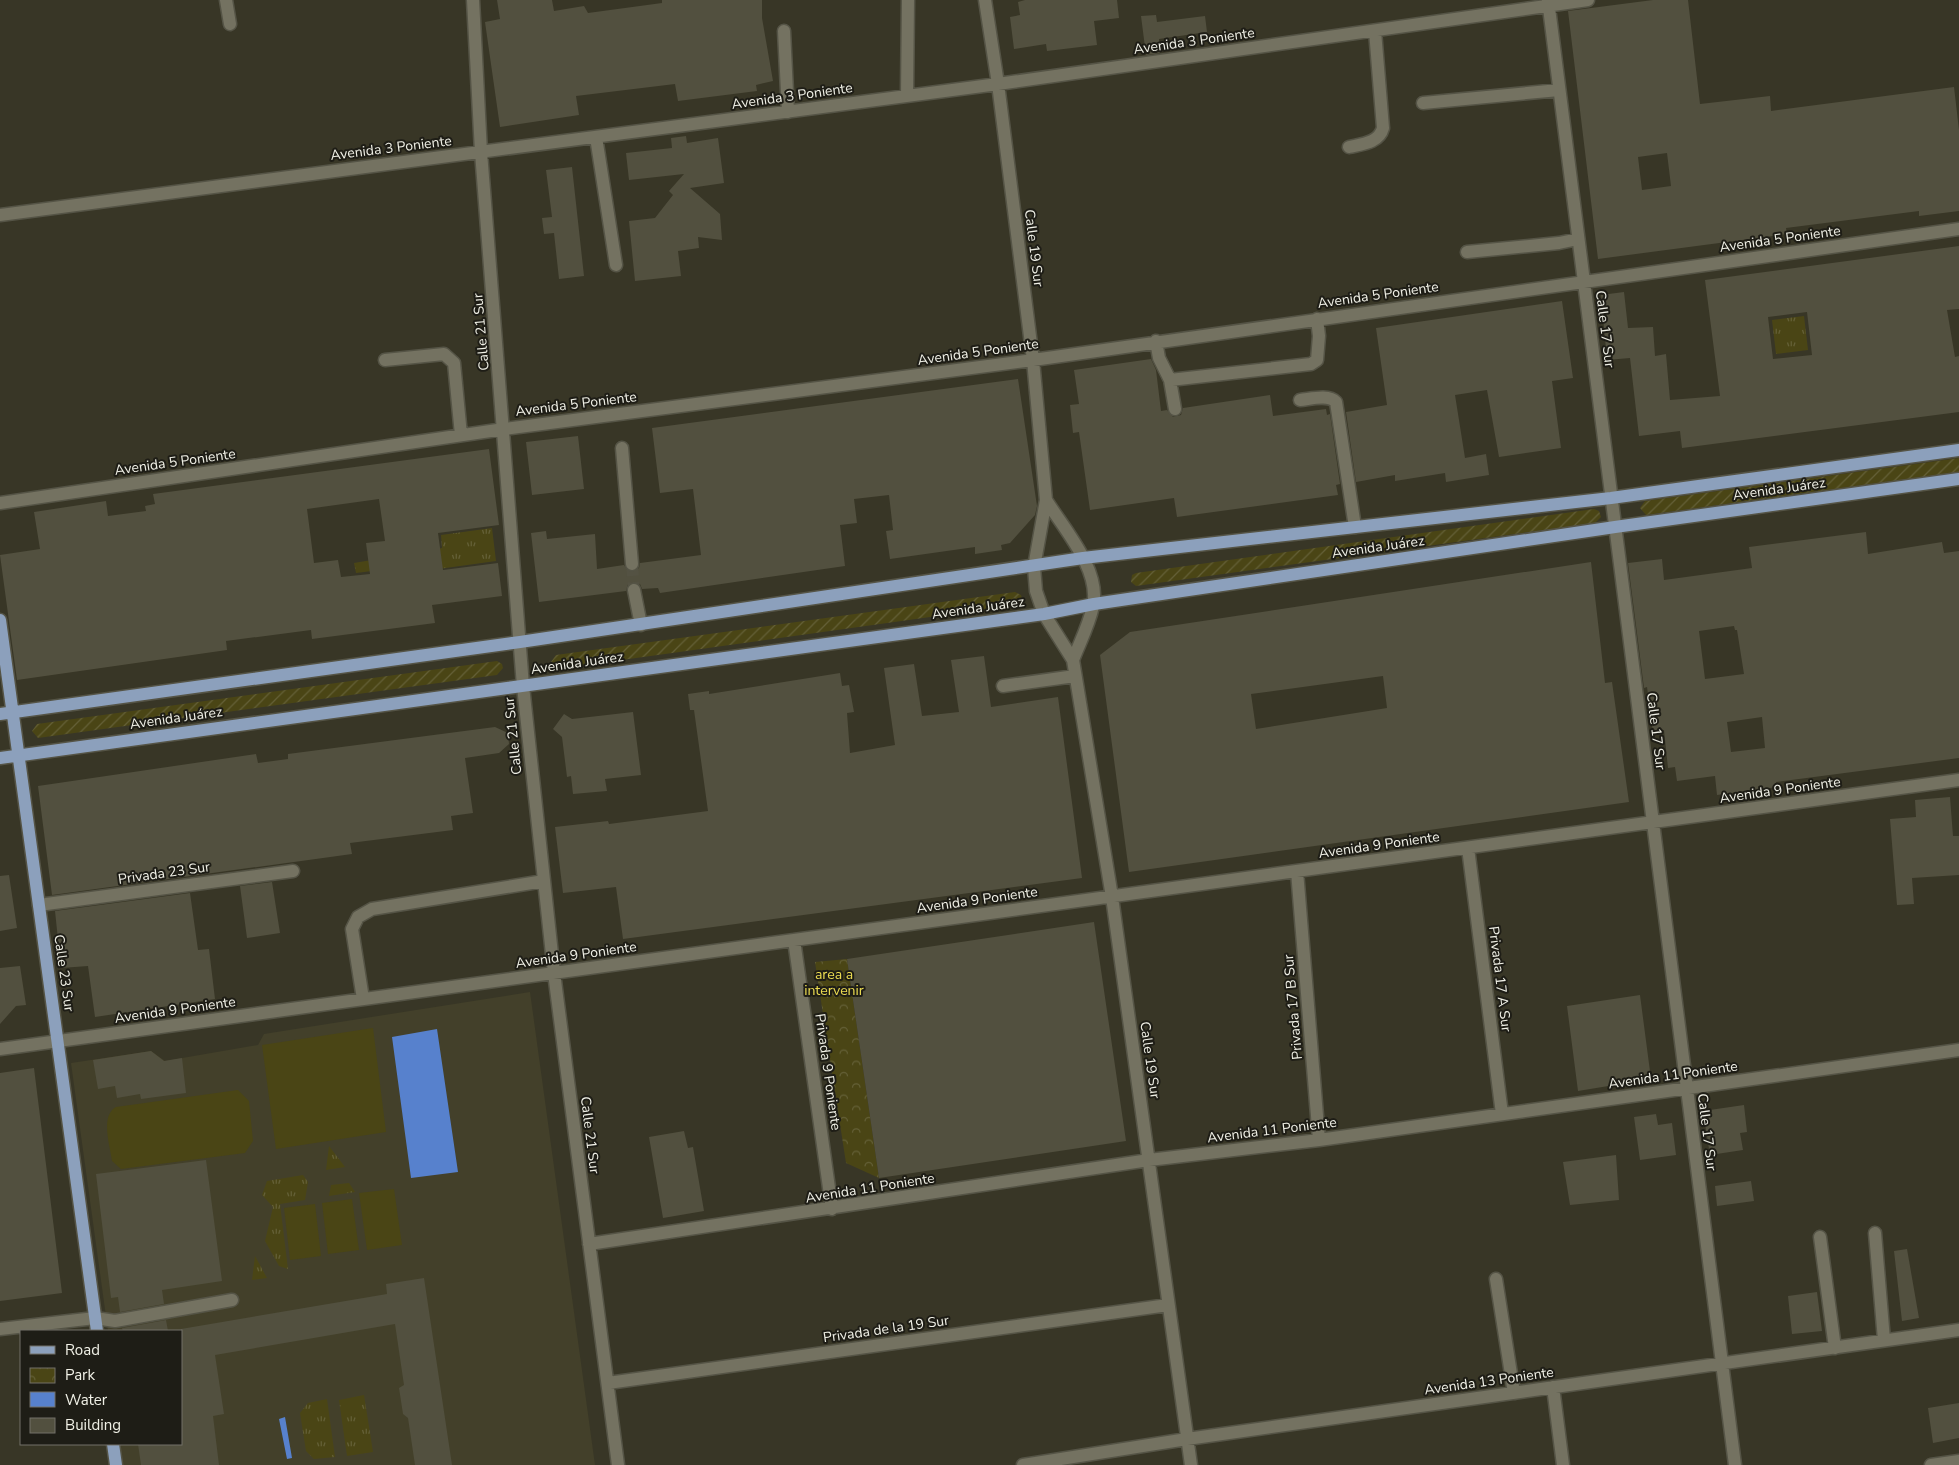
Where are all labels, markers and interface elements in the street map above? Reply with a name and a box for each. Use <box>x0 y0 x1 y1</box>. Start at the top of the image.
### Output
street label: Avenida 3 Poniente <box>1132 23 1256 59</box>
street label: Avenida 3 Poniente <box>730 78 854 114</box>
street label: Avenida 3 Poniente <box>329 131 453 165</box>
street label: Calle 19 Sur <box>1020 208 1048 288</box>
street label: Avenida 5 Poniente <box>1718 221 1842 257</box>
street label: Avenida 5 Poniente <box>1316 277 1440 313</box>
street label: Calle 17 Sur <box>1591 289 1619 369</box>
street label: Calle 21 Sur <box>468 292 494 372</box>
street label: Avenida 5 Poniente <box>916 334 1040 370</box>
street label: Avenida 5 Poniente <box>514 387 638 421</box>
street label: Avenida 5 Poniente <box>113 444 237 480</box>
street label: Avenida Juárez <box>1731 473 1827 505</box>
street label: Avenida Juárez <box>1330 531 1426 563</box>
street label: Avenida Juárez <box>930 592 1026 624</box>
street label: Avenida Juárez <box>529 647 625 679</box>
street label: Calle 17 Sur <box>1642 691 1670 771</box>
street label: Calle 21 Sur <box>499 696 527 776</box>
street label: Avenida Juárez <box>128 702 224 734</box>
street label: Avenida 9 Poniente <box>1718 772 1842 808</box>
street label: Avenida 9 Poniente <box>1317 827 1441 863</box>
street label: Privada 23 Sur <box>117 857 211 889</box>
street label: Avenida 9 Poniente <box>915 882 1039 918</box>
street label: Privada 17 A Sur <box>1484 925 1516 1033</box>
street label: Calle 23 Sur <box>49 933 79 1013</box>
street label: Avenida 9 Poniente <box>514 937 638 973</box>
street label: Privada 17 B Sur <box>1279 954 1307 1060</box>
park label: area a intervenir <box>804 965 864 1000</box>
street label: Avenida 9 Poniente <box>113 992 237 1028</box>
street label: Privada 9 Poniente <box>810 1012 846 1132</box>
street label: Calle 19 Sur <box>1135 1020 1165 1100</box>
street label: Avenida 11 Poniente <box>1607 1057 1739 1093</box>
street label: Calle 17 Sur <box>1693 1092 1721 1172</box>
street label: Calle 21 Sur <box>576 1095 604 1175</box>
street label: Avenida 11 Poniente <box>1206 1113 1338 1147</box>
street label: Avenida 11 Poniente <box>804 1168 936 1208</box>
street label: Privada de la 19 Sur <box>822 1311 950 1347</box>
legend <box>20 1330 182 1445</box>
text: Road <box>65 1340 100 1360</box>
street label: Avenida 13 Poniente <box>1423 1363 1555 1399</box>
text: Park <box>65 1365 95 1385</box>
text: Water <box>65 1390 108 1410</box>
text: Building <box>65 1415 121 1435</box>

